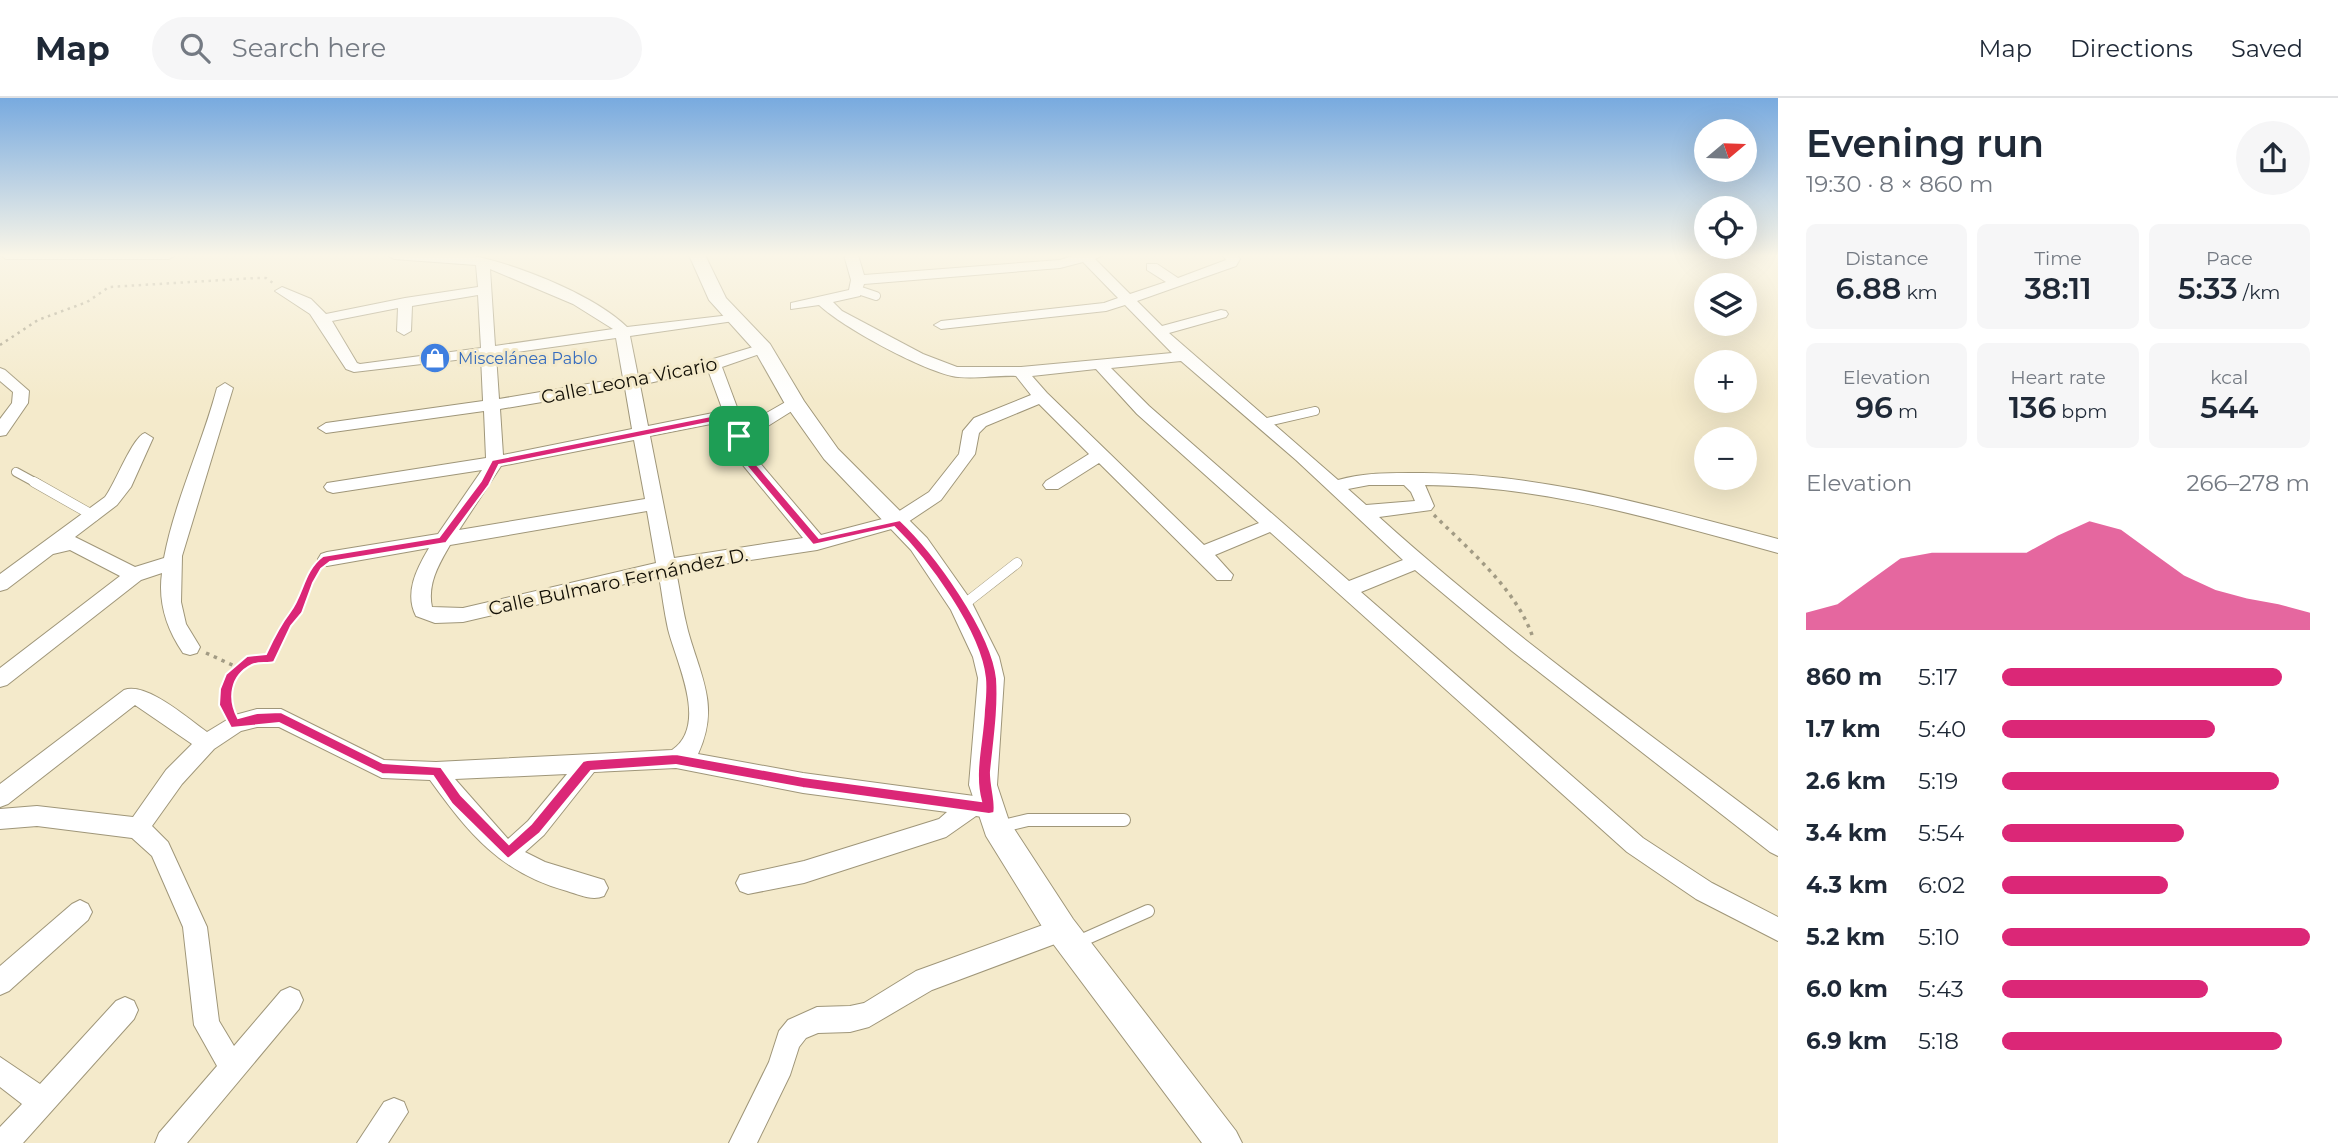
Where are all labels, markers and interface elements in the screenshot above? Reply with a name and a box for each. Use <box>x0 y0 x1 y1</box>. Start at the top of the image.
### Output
search box <box>152 17 642 80</box>
text: Map <box>35 28 110 68</box>
icon: search <box>176 29 214 67</box>
text: Search here <box>232 32 386 64</box>
text: Map <box>1979 34 2032 63</box>
text: Directions <box>2070 34 2193 63</box>
text: Saved <box>2231 34 2303 63</box>
north arrow <box>1694 119 1757 182</box>
map controls <box>1694 119 1757 490</box>
text: Evening run <box>1806 120 2044 167</box>
button: share <box>2236 121 2310 195</box>
text: 19:30 · 8 × 860 m <box>1806 170 1994 198</box>
button: locate <box>1694 196 1757 259</box>
text: Distance <box>1845 247 1928 270</box>
text: Time <box>2034 247 2082 270</box>
text: Pace <box>2206 247 2253 270</box>
text: 6.88 <box>1836 270 1901 307</box>
text: 38:11 <box>2024 270 2092 307</box>
text: 5:33 <box>2178 270 2238 307</box>
button: layers <box>1694 273 1757 336</box>
text: km <box>1901 281 1938 304</box>
text: /km <box>2238 281 2281 304</box>
shop icon: Miscelánea Pablo <box>418 341 452 375</box>
place label: Miscelánea Pablo <box>458 349 597 368</box>
button: + <box>1694 350 1757 413</box>
street label: Calle Leona Vicario <box>539 352 719 409</box>
text: Elevation <box>1843 366 1931 389</box>
text: Heart rate <box>2010 366 2106 389</box>
text: kcal <box>2210 366 2248 389</box>
text: 96 <box>1855 389 1893 426</box>
text: 136 <box>2009 389 2056 426</box>
text: 544 <box>2200 389 2258 426</box>
text: m <box>1893 400 1918 423</box>
text: bpm <box>2056 400 2107 423</box>
pin <box>709 406 769 466</box>
icon: arrive <box>720 417 758 455</box>
button: − <box>1694 427 1757 490</box>
text: Elevation <box>1806 469 1912 497</box>
text: 266–278 m <box>2186 469 2310 497</box>
street label: Calle Bulmaro Fernández D. <box>486 543 750 620</box>
text: 860 m <box>1806 663 1882 691</box>
text: 5:17 <box>1918 663 1958 691</box>
text: 1.7 km <box>1806 715 1881 743</box>
text: 5:40 <box>1918 715 1966 743</box>
text: 2.6 km <box>1806 767 1886 795</box>
text: 5:19 <box>1918 767 1958 795</box>
text: 3.4 km <box>1806 819 1887 847</box>
text: 5:54 <box>1918 819 1964 847</box>
text: 4.3 km <box>1806 871 1888 899</box>
text: 6:02 <box>1918 871 1965 899</box>
text: 5.2 km <box>1806 923 1885 951</box>
text: 5:10 <box>1918 923 1959 951</box>
text: 6.0 km <box>1806 975 1888 1003</box>
text: 5:43 <box>1918 975 1964 1003</box>
text: 6.9 km <box>1806 1027 1887 1055</box>
text: 5:18 <box>1918 1027 1959 1055</box>

